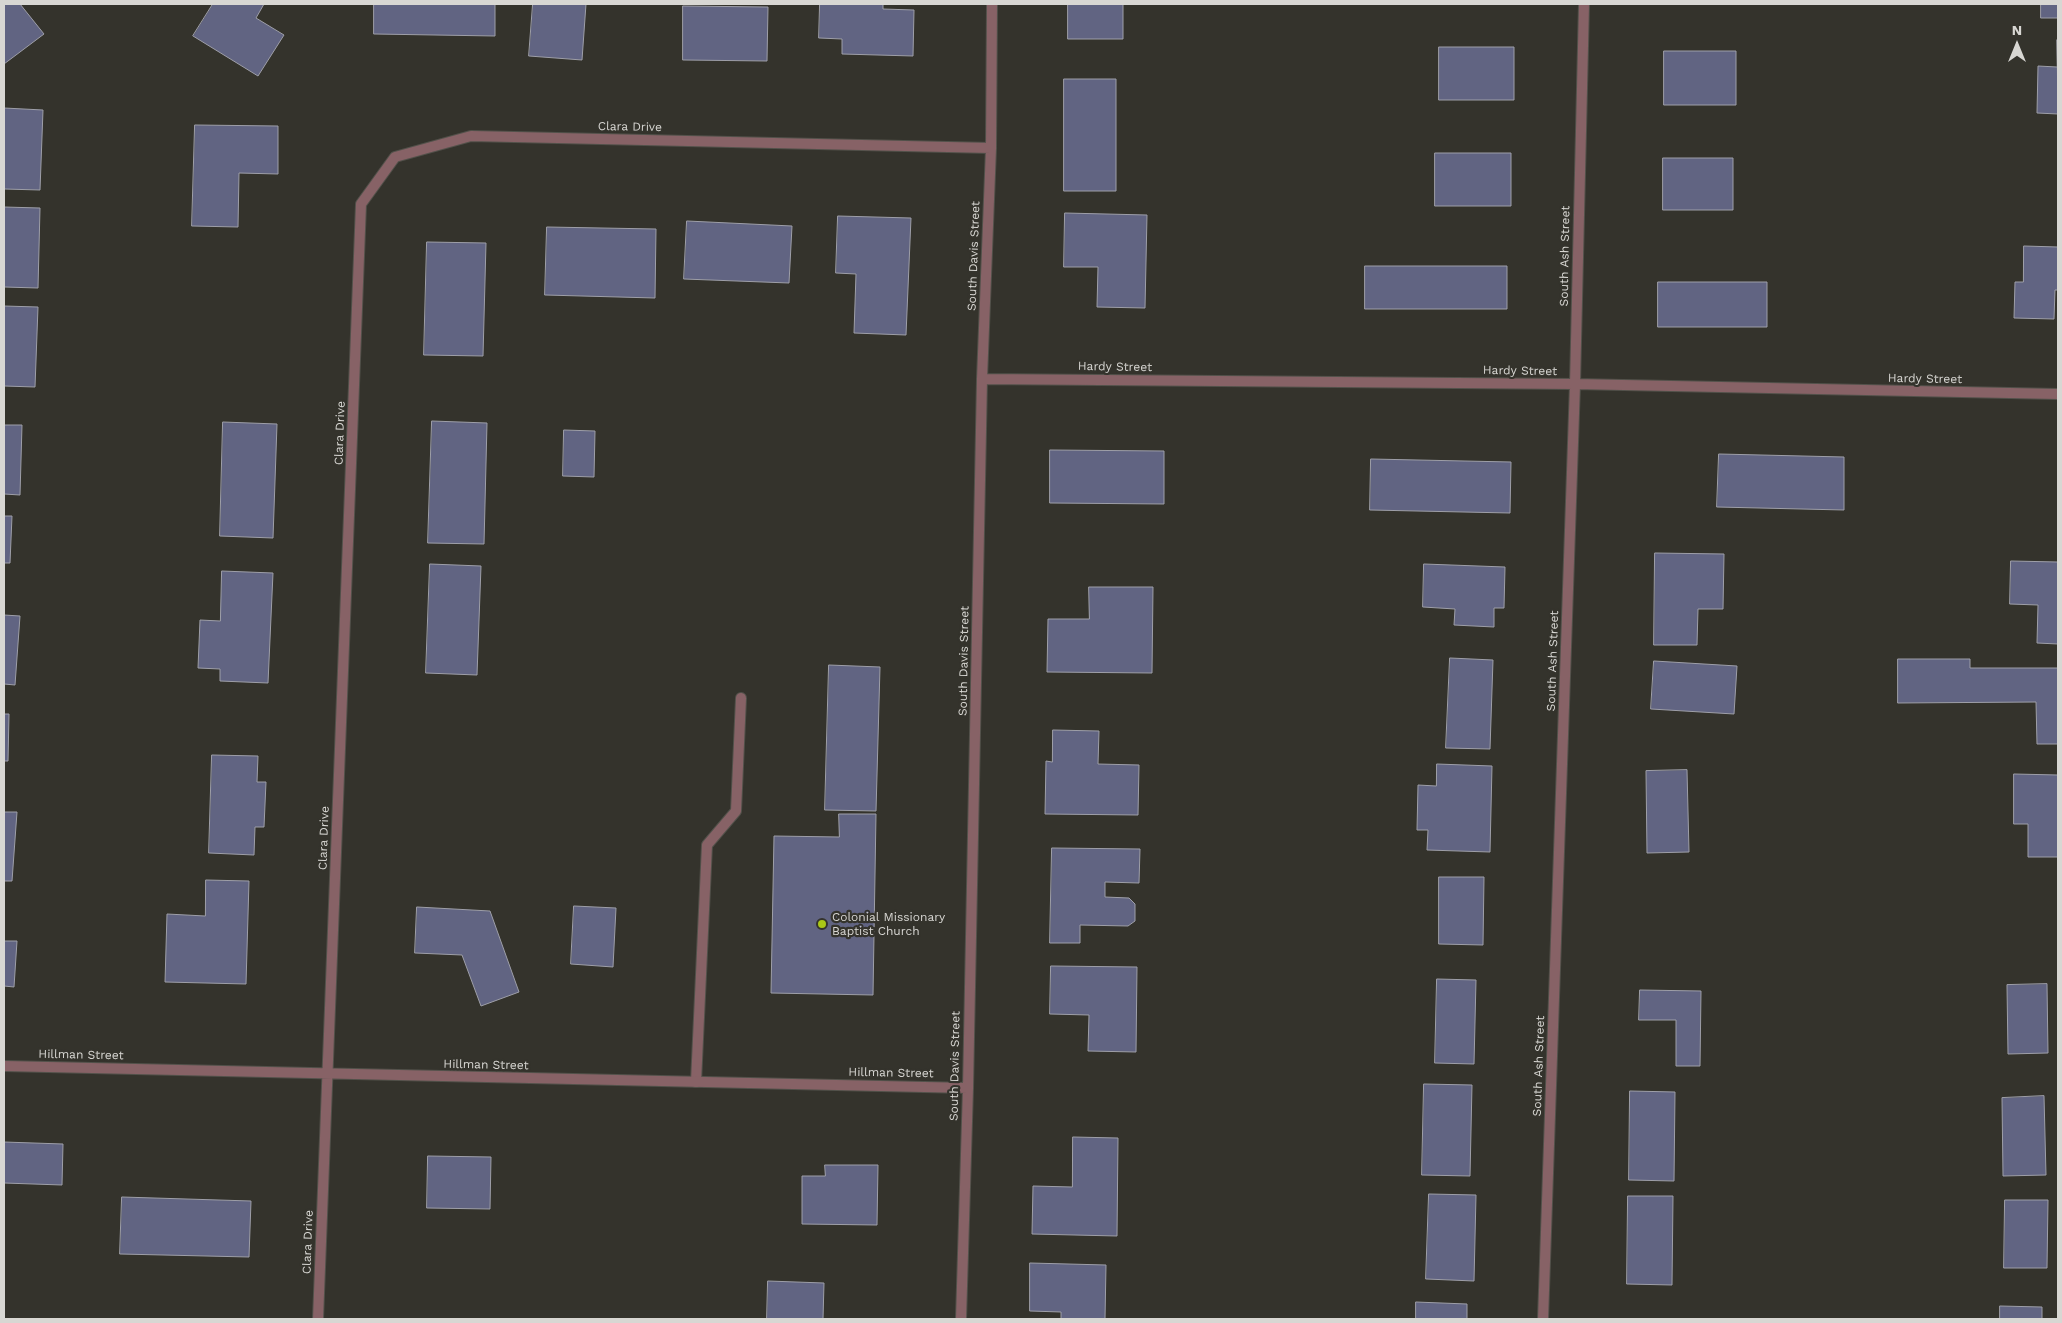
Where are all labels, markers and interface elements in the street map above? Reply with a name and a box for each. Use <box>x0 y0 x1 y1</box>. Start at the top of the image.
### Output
north arrow <box>1992 20 2042 70</box>
text: N <box>2012 22 2022 38</box>
street label: Clara Drive <box>598 119 662 135</box>
street label: South Davis Street <box>965 201 983 311</box>
street label: South Ash Street <box>1557 206 1573 306</box>
street label: Hardy Street <box>1078 359 1152 375</box>
street label: Hardy Street <box>1483 363 1557 379</box>
street label: Hardy Street <box>1888 371 1962 387</box>
street label: Clara Drive <box>332 401 348 465</box>
street label: South Davis Street <box>956 606 972 716</box>
street label: South Ash Street <box>1544 610 1562 712</box>
street label: Clara Drive <box>316 806 332 870</box>
place label: Colonial Missionary Baptist Church <box>832 910 945 938</box>
marker: Colonial Missionary Baptist Church <box>816 918 828 930</box>
street label: South Davis Street <box>947 1011 963 1121</box>
street label: South Ash Street <box>1530 1015 1548 1117</box>
street label: Hillman Street <box>38 1047 124 1063</box>
street label: Hillman Street <box>443 1057 529 1073</box>
street label: Hillman Street <box>848 1065 934 1081</box>
street label: Clara Drive <box>300 1210 316 1274</box>

